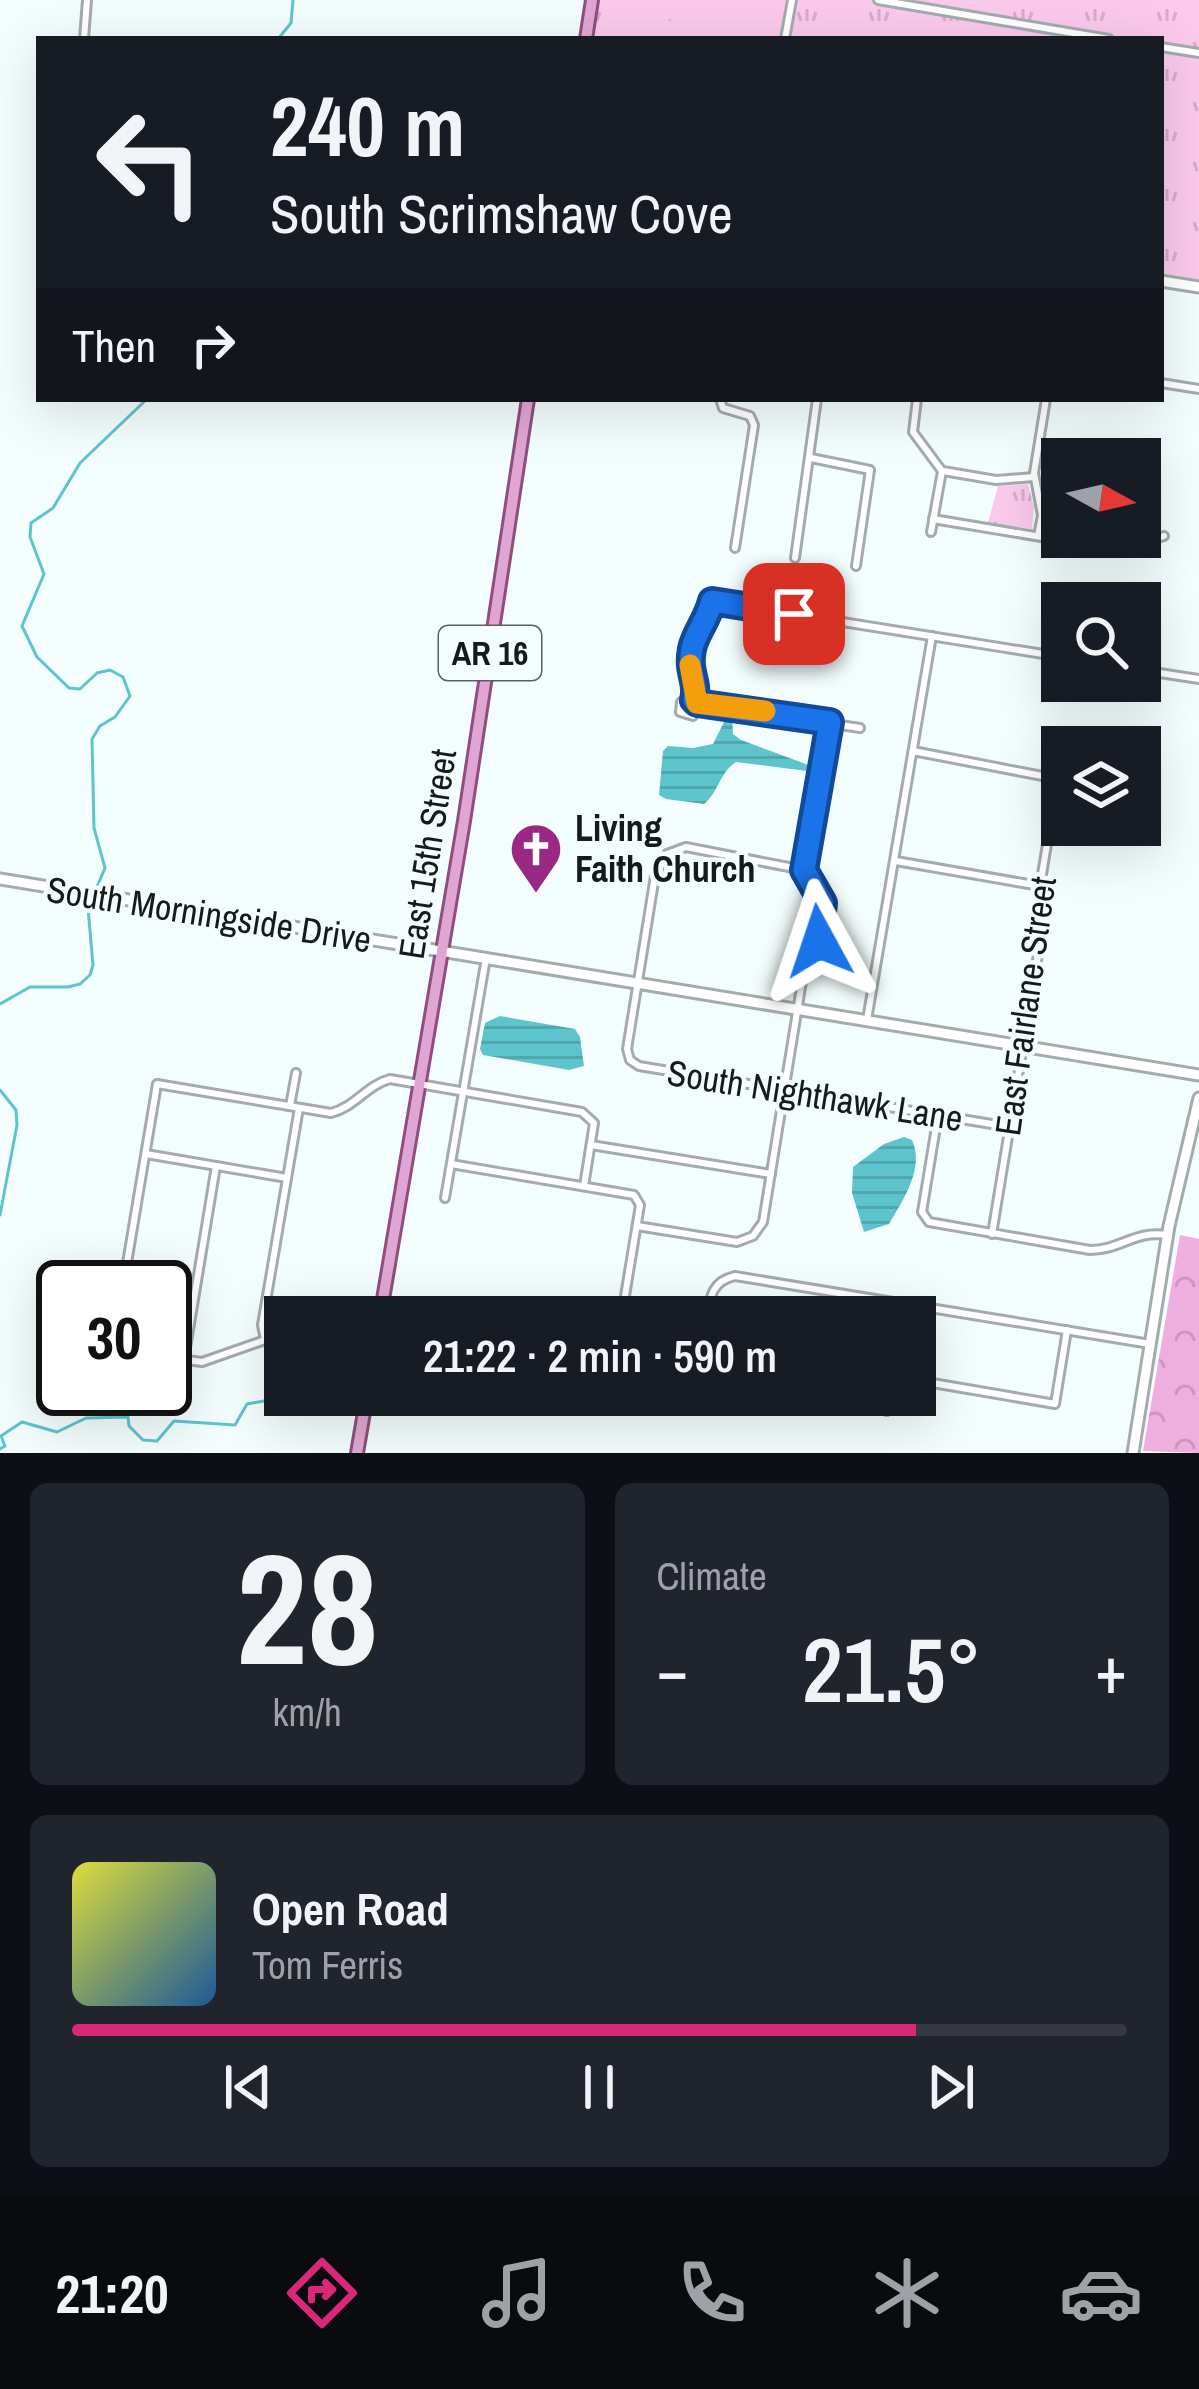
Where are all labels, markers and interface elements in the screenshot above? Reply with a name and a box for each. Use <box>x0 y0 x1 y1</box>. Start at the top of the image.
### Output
text: 240 m <box>270 69 465 182</box>
icon: left <box>72 84 228 240</box>
text: South Scrimshaw Cove <box>270 177 733 250</box>
icon: right <box>180 312 246 378</box>
text: Then <box>72 315 156 376</box>
north arrow <box>1041 438 1161 558</box>
map controls <box>1041 438 1161 846</box>
pin <box>743 563 845 665</box>
icon: arrive <box>761 581 827 647</box>
button: search <box>1041 582 1161 702</box>
road number: AR 16 <box>439 626 541 680</box>
button: layers <box>1041 726 1161 846</box>
street label: East 15th Street <box>387 746 467 962</box>
place label: Living Faith Church <box>575 804 756 893</box>
church icon: Living Faith Church <box>508 821 564 895</box>
street label: South Morningside Drive <box>43 865 375 963</box>
street label: East Fairlane Street <box>983 873 1067 1139</box>
position arrow <box>756 878 882 1004</box>
street label: South Nighthawk Lane <box>664 1048 966 1142</box>
speed limit sign: 30 <box>36 1260 192 1416</box>
text: 21:22 · 2 min · 590 m <box>423 1325 777 1386</box>
text: 28 <box>236 1503 378 1713</box>
text: Climate <box>657 1550 767 1602</box>
text: 21.5° <box>802 1609 982 1730</box>
text: − <box>657 1625 688 1714</box>
text: + <box>1095 1625 1127 1714</box>
text: km/h <box>273 1686 342 1738</box>
text: Open Road <box>252 1878 449 1939</box>
text: Tom Ferris <box>252 1939 403 1991</box>
icon: previous <box>215 2054 281 2120</box>
icon: pause <box>566 2054 632 2120</box>
icon: next <box>918 2054 984 2120</box>
icon: directions <box>280 2251 364 2335</box>
icon: music <box>475 2251 559 2335</box>
icon: phone <box>670 2251 754 2335</box>
icon: climate <box>865 2251 949 2335</box>
icon: car <box>1059 2251 1143 2335</box>
text: 21:20 <box>55 2257 169 2330</box>

